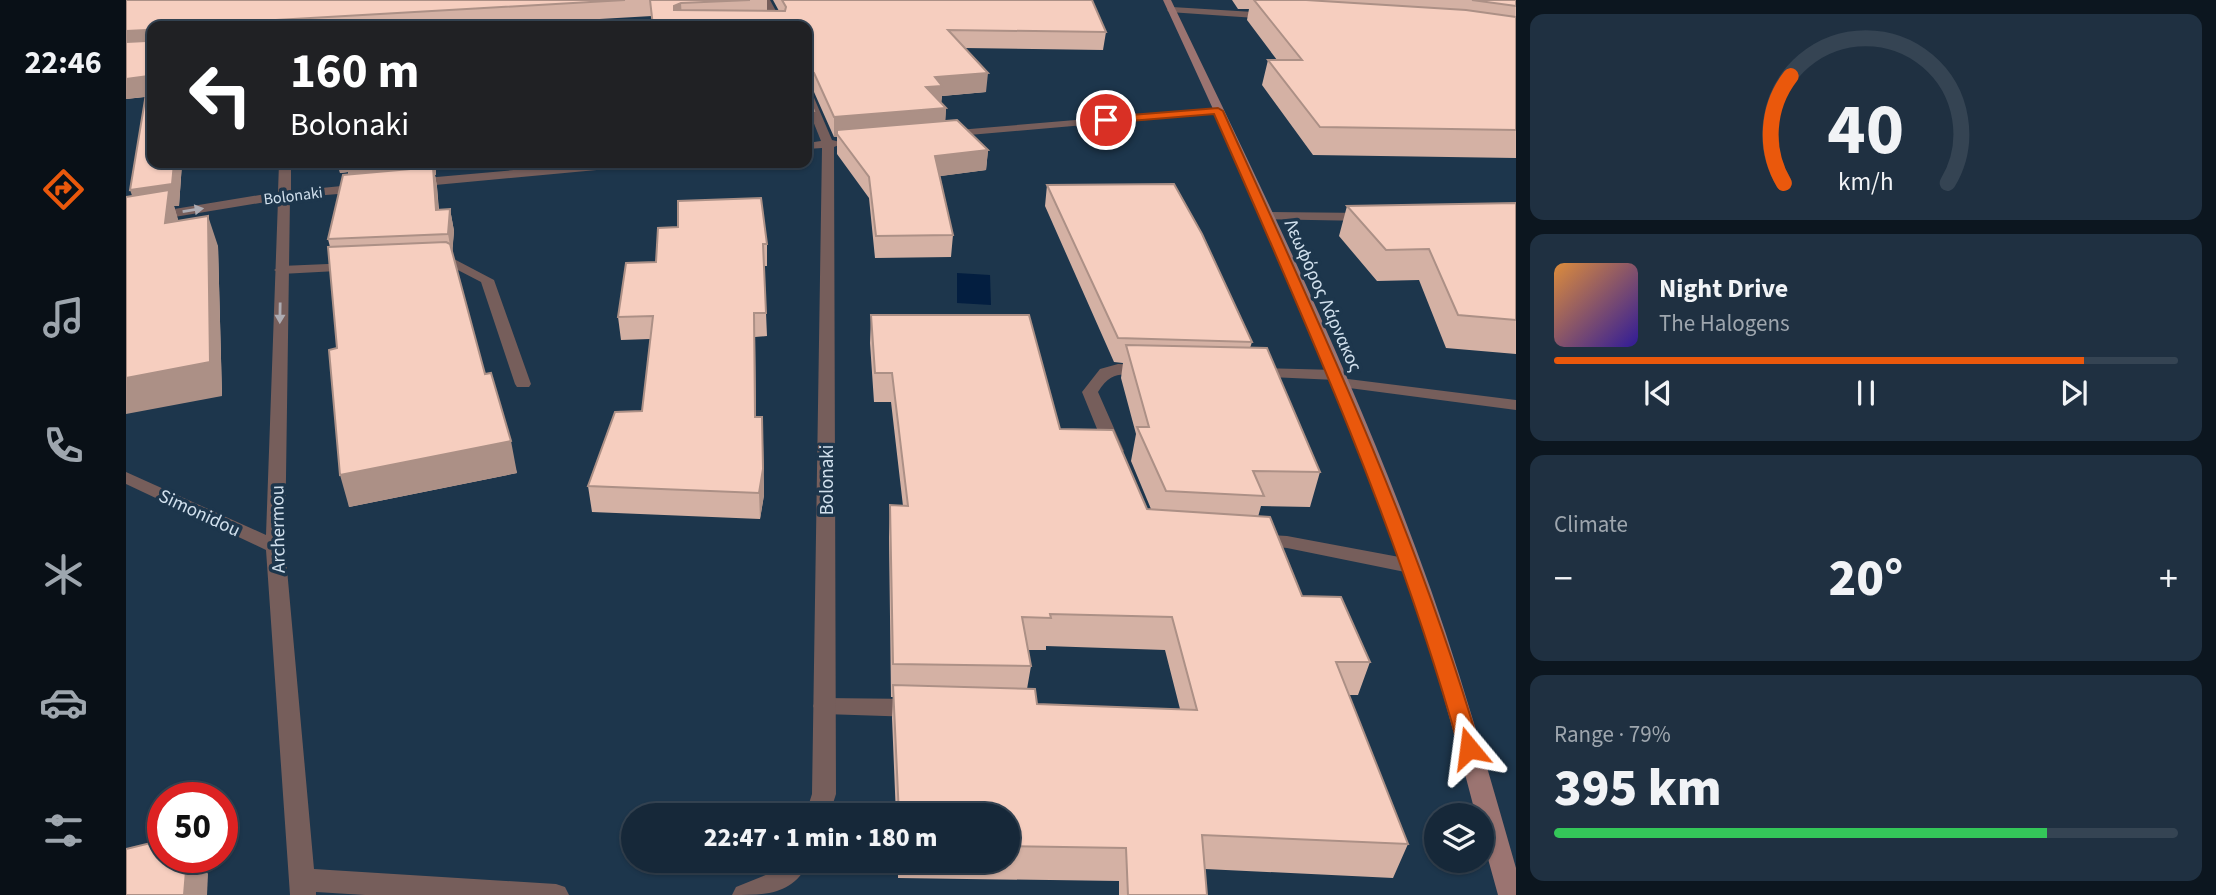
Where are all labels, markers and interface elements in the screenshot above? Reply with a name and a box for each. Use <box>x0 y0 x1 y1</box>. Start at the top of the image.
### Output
text: 160 m <box>290 37 419 107</box>
text: 22:46 <box>24 40 102 86</box>
icon: left <box>175 49 266 140</box>
text: 40 <box>1828 79 1904 183</box>
pin <box>1076 90 1136 150</box>
icon: arrive <box>1087 101 1125 139</box>
text: Bolonaki <box>290 102 409 148</box>
text: km/h <box>1838 164 1894 200</box>
icon: directions <box>39 165 88 214</box>
street label: Bolonaki <box>262 181 324 211</box>
one-way arrow <box>182 204 204 215</box>
street label: Λεωφόρος Λάρνακος <box>1277 215 1368 376</box>
text: Night Drive <box>1659 270 1788 307</box>
icon: music <box>39 293 88 342</box>
one-way arrow <box>275 302 286 324</box>
text: The Halogens <box>1659 307 1790 340</box>
icon: previous <box>1639 374 1677 412</box>
icon: pause <box>1847 374 1885 412</box>
icon: next <box>2055 374 2093 412</box>
icon: phone <box>39 421 88 470</box>
street label: Bolonaki <box>814 445 841 515</box>
street label: Simonidou <box>154 483 245 544</box>
street label: Archermou <box>264 485 293 573</box>
text: Climate <box>1554 508 1628 541</box>
text: 20° <box>1829 542 1903 616</box>
icon: climate <box>39 550 88 599</box>
text: − <box>1554 552 1573 606</box>
text: + <box>2159 552 2178 606</box>
icon: car <box>39 678 88 727</box>
position arrow <box>1432 711 1506 785</box>
text: Range · 79% <box>1554 718 1671 751</box>
text: 395 km <box>1554 752 1722 826</box>
speed limit sign: 50 <box>147 782 238 873</box>
map controls <box>1424 803 1494 873</box>
button: layers <box>1424 803 1494 873</box>
icon: filters <box>39 806 88 855</box>
text: 22:47 · 1 min · 180 m <box>704 819 937 856</box>

